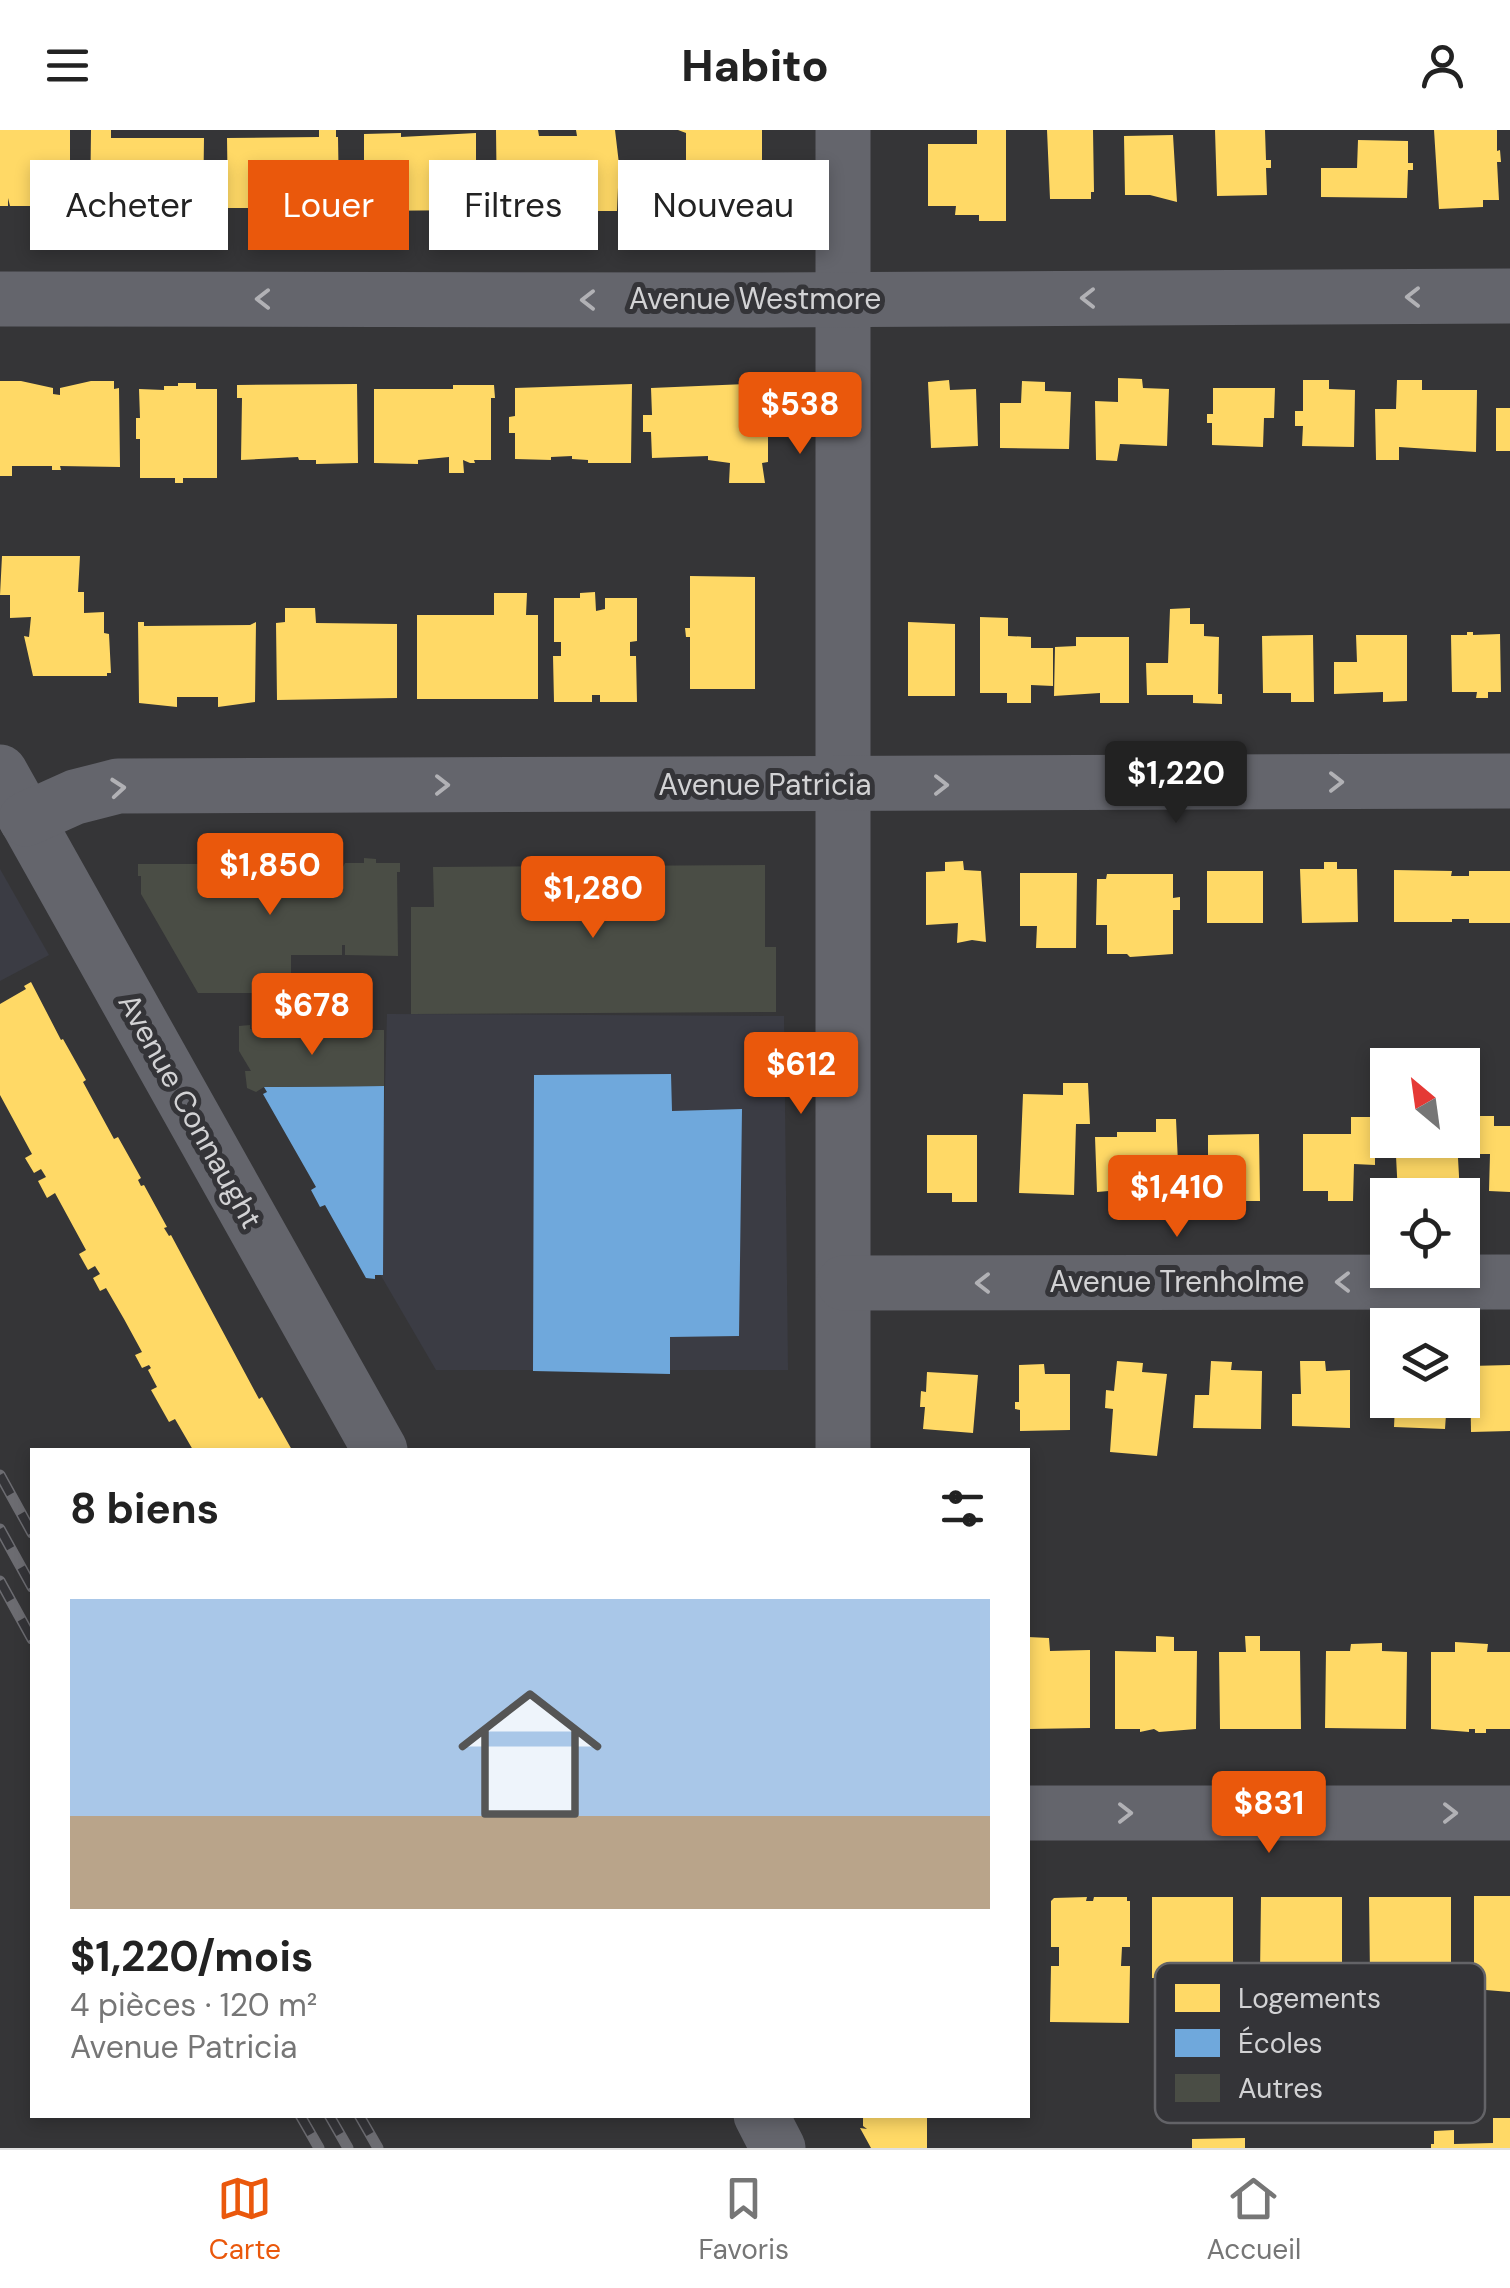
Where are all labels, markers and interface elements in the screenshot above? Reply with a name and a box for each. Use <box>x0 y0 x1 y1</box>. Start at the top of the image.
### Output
text: Habito <box>681 36 829 95</box>
icon: menu <box>40 38 95 93</box>
icon: person <box>1415 38 1470 93</box>
chip: Acheter <box>30 160 228 250</box>
chip: Louer <box>248 160 409 250</box>
chip: Filtres <box>429 160 598 250</box>
chip: Nouveau <box>618 160 829 250</box>
street label: Avenue Westmore <box>629 279 881 318</box>
one-way arrow <box>1404 286 1420 308</box>
one-way arrow <box>254 288 270 310</box>
one-way arrow <box>1079 288 1095 309</box>
one-way arrow <box>579 289 594 311</box>
pin: $538 <box>741 372 859 457</box>
text: $538 <box>761 383 839 425</box>
pin: $1,220 <box>1095 741 1257 826</box>
text: $1,220 <box>1127 752 1225 794</box>
street label: Avenue Patricia <box>658 765 872 804</box>
one-way arrow <box>1328 771 1344 793</box>
one-way arrow <box>436 774 451 796</box>
one-way arrow <box>934 774 950 796</box>
one-way arrow <box>110 777 126 799</box>
pin: $1,850 <box>189 833 351 918</box>
text: $1,850 <box>219 844 321 886</box>
pin: $1,280 <box>512 856 674 941</box>
text: $1,280 <box>543 867 643 909</box>
pin: $678 <box>253 973 371 1058</box>
text: $678 <box>274 984 350 1026</box>
street label: Avenue Connaught <box>110 986 271 1235</box>
pin: $612 <box>742 1032 860 1117</box>
text: $612 <box>766 1043 836 1085</box>
north arrow <box>1370 1048 1480 1158</box>
map controls <box>1370 1048 1480 1418</box>
pin: $1,410 <box>1096 1155 1258 1240</box>
text: $1,410 <box>1130 1166 1224 1208</box>
button: locate <box>1370 1178 1480 1288</box>
street label: Avenue Trenholme <box>1049 1262 1305 1301</box>
one-way arrow <box>1334 1271 1350 1293</box>
one-way arrow <box>974 1272 990 1294</box>
button: layers <box>1370 1308 1480 1418</box>
text: 8 biens <box>70 1481 219 1536</box>
icon: filters <box>935 1481 990 1536</box>
icon: home <box>440 1664 620 1844</box>
pin: $831 <box>1210 1771 1328 1856</box>
text: $831 <box>1234 1782 1304 1824</box>
one-way arrow <box>1118 1802 1133 1824</box>
one-way arrow <box>1442 1802 1458 1824</box>
text: $1,220/mois <box>70 1929 313 1984</box>
legend <box>1155 1963 1485 2123</box>
text: Logements <box>1238 1980 1381 2017</box>
text: 4 pièces · 120 m² <box>70 1984 317 2026</box>
text: Écoles <box>1238 2025 1323 2062</box>
text: Avenue Patricia <box>70 2026 298 2068</box>
text: Autres <box>1238 2070 1323 2107</box>
tab: Carte <box>209 2171 281 2268</box>
tab: Favoris <box>698 2171 789 2268</box>
tab: Accueil <box>1206 2171 1301 2268</box>

